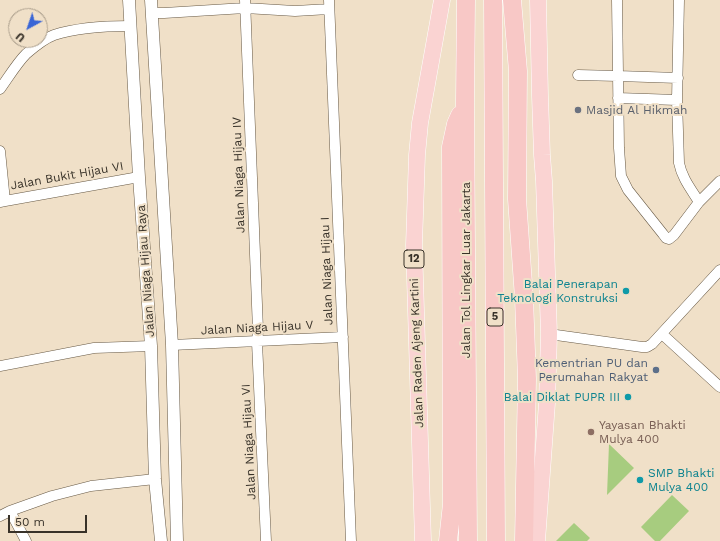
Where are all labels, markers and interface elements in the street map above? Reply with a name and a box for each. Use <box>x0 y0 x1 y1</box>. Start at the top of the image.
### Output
north arrow <box>8 8 48 48</box>
text: U <box>13 29 28 44</box>
place label: Masjid Al Hikmah <box>586 103 687 117</box>
marker: Masjid Al Hikmah <box>573 105 583 115</box>
street label: Jalan Niaga Hijau IV <box>230 117 248 233</box>
street label: Jalan Bukit Hijau VI <box>9 159 125 193</box>
street label: Jalan Tol Lingkar Luar Jakarta <box>459 182 473 358</box>
street label: Jalan Niaga Hijau Raya <box>134 205 158 337</box>
street label: Jalan Niaga Hijau I <box>318 217 336 325</box>
road number: 12 <box>404 250 424 268</box>
place label: Balai Penerapan Teknologi Konstruksi <box>497 277 618 305</box>
street label: Jalan Raden Ajeng Kartini <box>407 278 427 428</box>
marker: Balai Penerapan Teknologi Konstruksi <box>621 286 631 296</box>
road number: 5 <box>487 308 503 326</box>
street label: Jalan Niaga Hijau V <box>200 318 314 338</box>
place label: Kementrian PU dan Perumahan Rakyat <box>535 356 648 384</box>
marker: Kementrian PU dan Perumahan Rakyat <box>651 365 661 375</box>
street label: Jalan Niaga Hijau VI <box>239 384 259 500</box>
place label: Balai Diklat PUPR III <box>504 390 620 404</box>
marker: Balai Diklat PUPR III <box>623 392 633 402</box>
place label: Yayasan Bhakti Mulya 400 <box>599 418 686 446</box>
marker: Yayasan Bhakti Mulya 400 <box>586 427 596 437</box>
place label: SMP Bhakti Mulya 400 <box>648 466 714 494</box>
marker: SMP Bhakti Mulya 400 <box>635 475 645 485</box>
scale bar <box>10 507 89 533</box>
text: 50 m <box>15 515 45 529</box>

